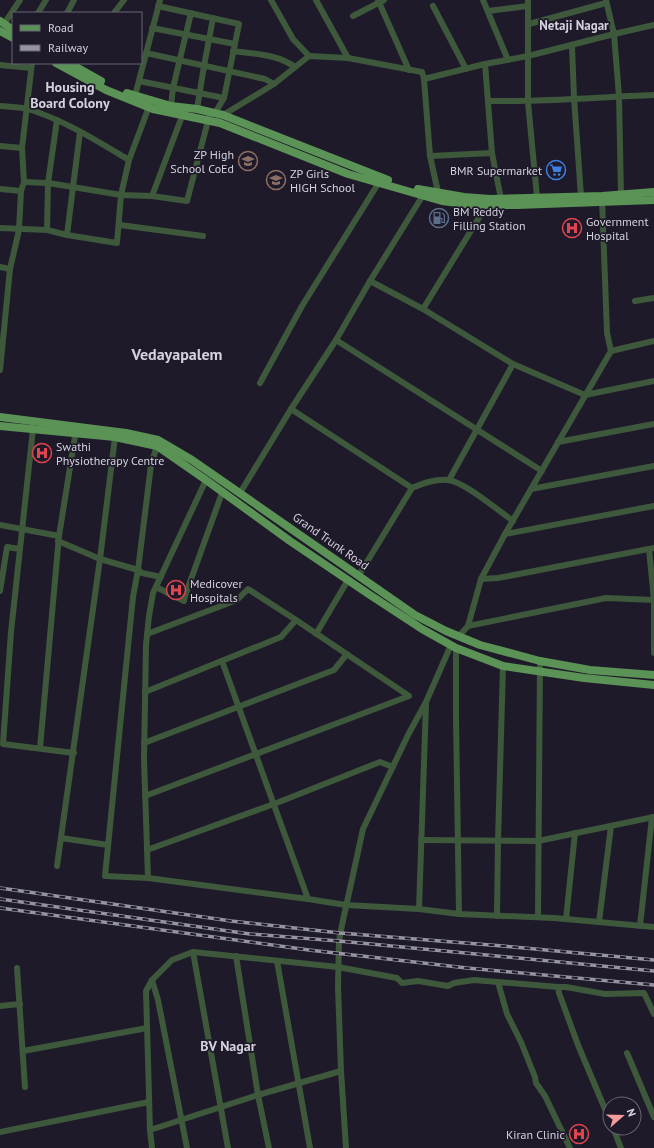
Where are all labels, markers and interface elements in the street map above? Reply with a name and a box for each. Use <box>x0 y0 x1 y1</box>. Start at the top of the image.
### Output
legend <box>12 12 142 64</box>
district label: Netaji Nagar <box>539 17 609 34</box>
text: Road <box>48 20 73 35</box>
text: Railway <box>48 40 88 55</box>
district label: Housing Board Colony <box>30 78 110 112</box>
place label: ZP High School CoEd <box>170 147 234 176</box>
school or university icon: ZP High School CoEd <box>237 150 259 172</box>
supermarket icon: BMR Supermarket <box>545 159 567 181</box>
place label: BMR Supermarket <box>450 163 542 178</box>
place label: ZP Girls HIGH School <box>290 166 355 195</box>
school or university icon: ZP Girls HIGH School <box>265 169 287 191</box>
place label: BM Reddy Filling Station <box>453 204 526 233</box>
fuel station icon: BM Reddy Filling Station <box>428 207 450 229</box>
place label: Government Hospital <box>586 214 649 243</box>
hospital icon: Government Hospital <box>561 217 583 239</box>
district label: Vedayapalem <box>130 344 223 364</box>
place label: Swathi Physiotherapy Centre <box>56 439 164 468</box>
hospital icon: Swathi Physiotherapy Centre <box>31 442 53 464</box>
street label: Grand Trunk Road <box>290 509 372 573</box>
place label: Medicover Hospitals <box>190 576 243 605</box>
hospital icon: Medicover Hospitals <box>165 579 187 601</box>
district label: BV Nagar <box>200 1037 256 1055</box>
north arrow <box>602 1096 642 1136</box>
text: N <box>624 1107 639 1118</box>
hospital icon: Kiran Clinic <box>568 1123 590 1145</box>
place label: Kiran Clinic <box>506 1127 566 1142</box>

